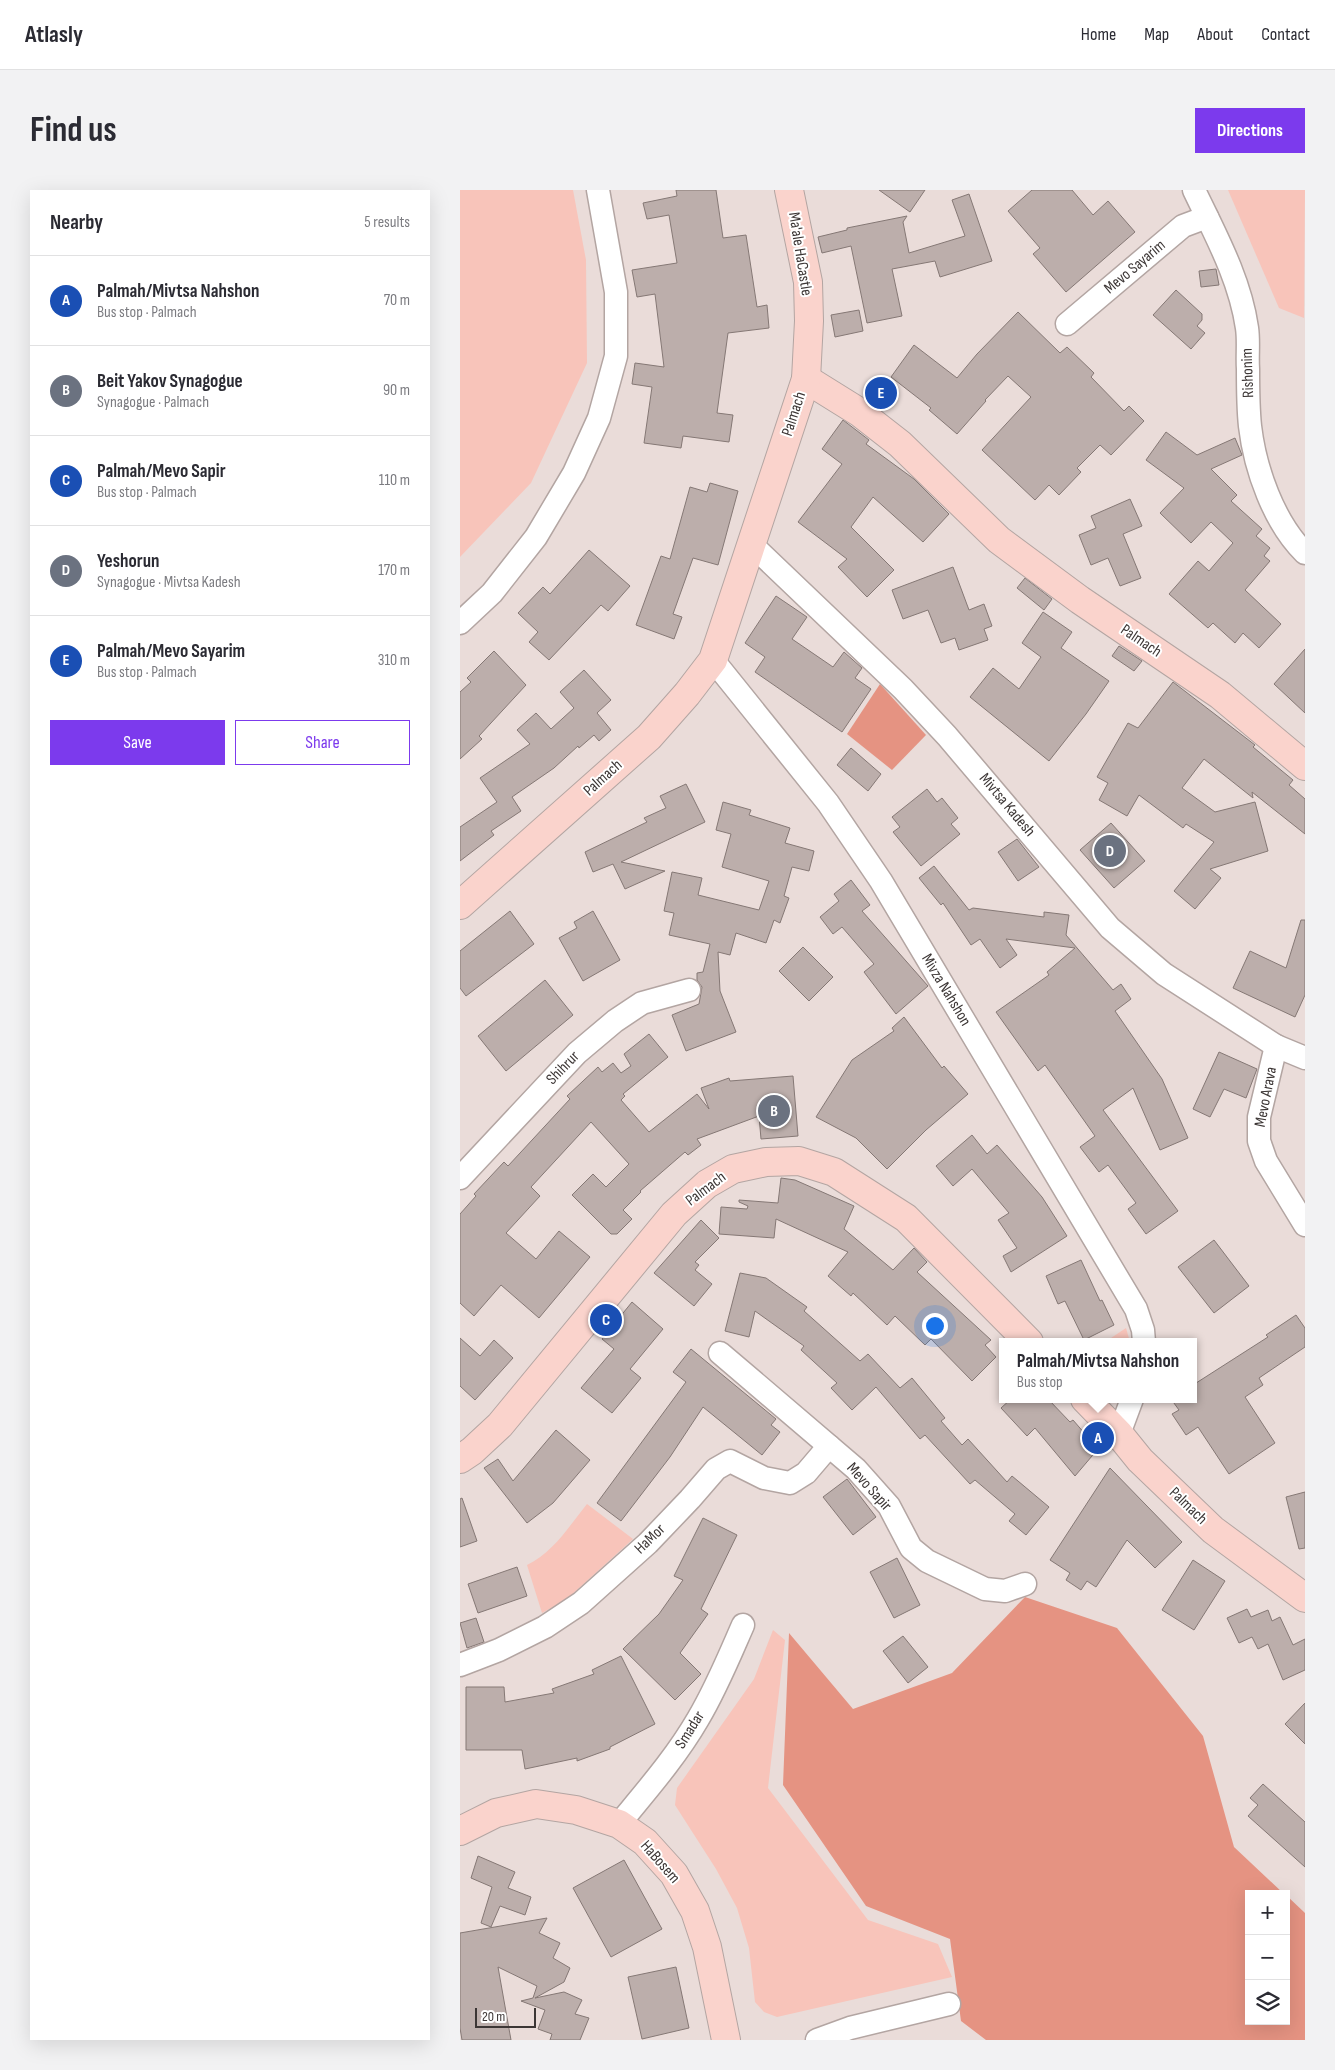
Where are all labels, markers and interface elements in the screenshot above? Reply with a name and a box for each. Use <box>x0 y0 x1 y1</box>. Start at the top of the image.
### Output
text: Atlasly <box>25 20 83 49</box>
text: Home <box>1081 24 1116 45</box>
text: Map <box>1144 24 1169 45</box>
text: About <box>1197 24 1233 45</box>
text: Contact <box>1261 24 1310 45</box>
button: Directions <box>1195 108 1305 153</box>
text: Find us <box>30 109 117 152</box>
text: Nearby <box>50 210 103 235</box>
street label: Ma'ale HaCastle <box>784 211 816 297</box>
text: 5 results <box>364 213 410 232</box>
street label: Mevo Sayarim <box>1101 236 1169 298</box>
text: Palmah/Mivtsa Nahshon <box>97 280 259 303</box>
text: A <box>62 291 70 310</box>
text: 70 m <box>384 291 410 310</box>
text: Bus stop · Palmach <box>97 303 197 322</box>
street label: Rishonim <box>1238 348 1258 398</box>
text: Beit Yakov Synagogue <box>97 370 243 393</box>
pin: E <box>865 374 897 412</box>
text: B <box>62 381 70 400</box>
text: 90 m <box>383 381 410 400</box>
street label: Palmach <box>778 389 810 439</box>
text: Synagogue · Palmach <box>97 393 209 412</box>
text: Palmah/Mevo Sapir <box>97 460 226 483</box>
text: C <box>62 471 70 490</box>
text: 110 m <box>379 471 410 490</box>
text: Bus stop · Palmach <box>97 483 197 502</box>
text: Yeshorun <box>97 550 159 573</box>
text: D <box>62 561 70 580</box>
text: 170 m <box>378 561 410 580</box>
text: Synagogue · Mivtsa Kadesh <box>97 573 241 592</box>
street label: Palmach <box>1117 620 1165 662</box>
text: Palmah/Mevo Sayarim <box>97 640 245 663</box>
text: E <box>63 651 69 670</box>
text: 310 m <box>378 651 410 670</box>
text: Bus stop · Palmach <box>97 663 197 682</box>
button: Save <box>50 720 225 765</box>
button: Share <box>235 720 410 765</box>
street label: Palmach <box>580 756 626 800</box>
street label: Mivtsa Kadesh <box>975 769 1039 841</box>
pin: D <box>1094 832 1126 870</box>
street label: Mivza Nahshon <box>917 951 975 1029</box>
street label: Shihrur <box>542 1047 584 1089</box>
street label: Mevo Arava <box>1251 1065 1281 1129</box>
pin: B <box>758 1092 790 1130</box>
street label: Palmach <box>682 1168 730 1210</box>
pin: C <box>590 1301 622 1339</box>
your location <box>922 1313 948 1339</box>
popup <box>999 1338 1197 1403</box>
text: Palmah/Mivtsa Nahshon <box>1017 1350 1179 1373</box>
text: Bus stop <box>1017 1373 1063 1392</box>
pin: A <box>1082 1419 1114 1457</box>
street label: Mevo Sapir <box>842 1459 896 1515</box>
street label: Palmach <box>1165 1483 1211 1529</box>
street label: HaMor <box>631 1520 669 1558</box>
street label: Smadar <box>671 1707 709 1752</box>
street label: HaBosem <box>636 1837 684 1887</box>
map controls <box>1245 1890 1290 2025</box>
button: + <box>1245 1890 1290 1935</box>
button: − <box>1245 1935 1290 1980</box>
button: layers <box>1245 1980 1290 2025</box>
scale bar <box>475 2005 536 2028</box>
text: 20 m <box>482 2008 505 2025</box>

